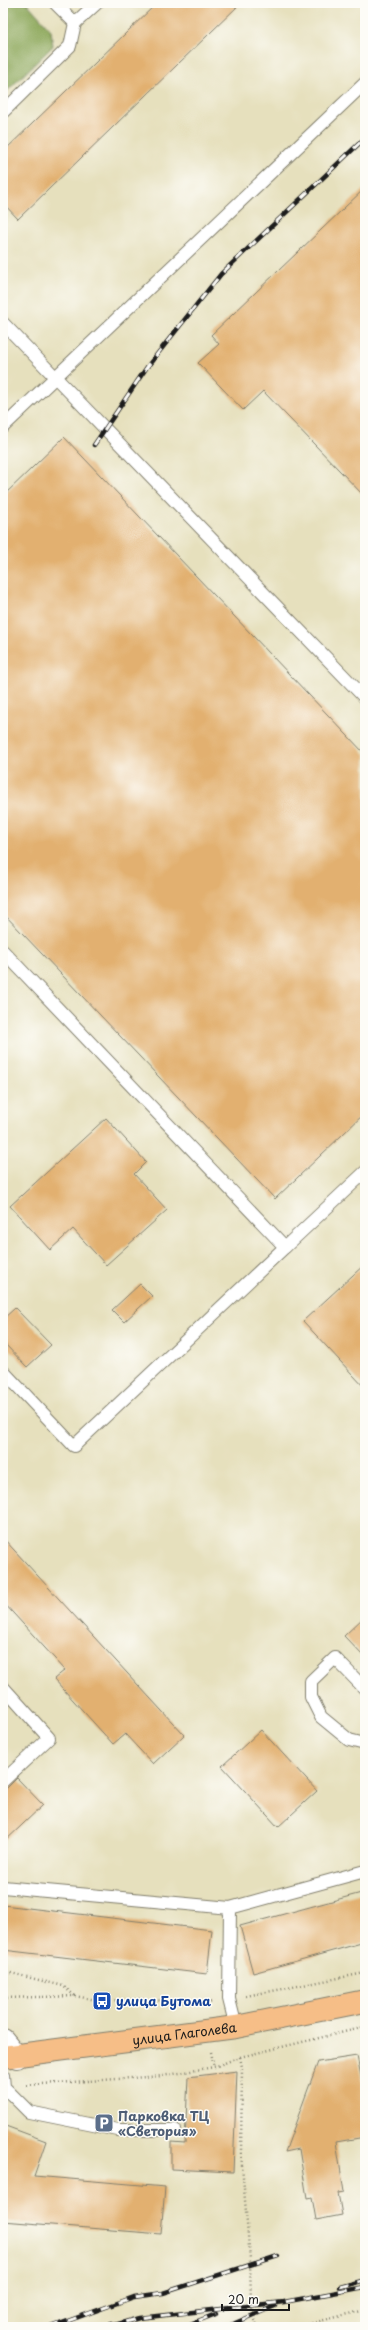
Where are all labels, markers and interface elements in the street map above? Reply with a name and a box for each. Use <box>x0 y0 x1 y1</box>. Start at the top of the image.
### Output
bus stop icon: улица Бутома <box>91 1990 113 2012</box>
place label: улица Бутома <box>116 1991 211 2010</box>
street label: улица Глаголева <box>131 2017 239 2049</box>
place label: Парковка ТЦ «Светория» <box>118 2106 209 2140</box>
parking icon: Парковка ТЦ «Светория» <box>93 2112 115 2134</box>
scale bar <box>222 2286 289 2312</box>
text: 20 m <box>228 2290 259 2308</box>

